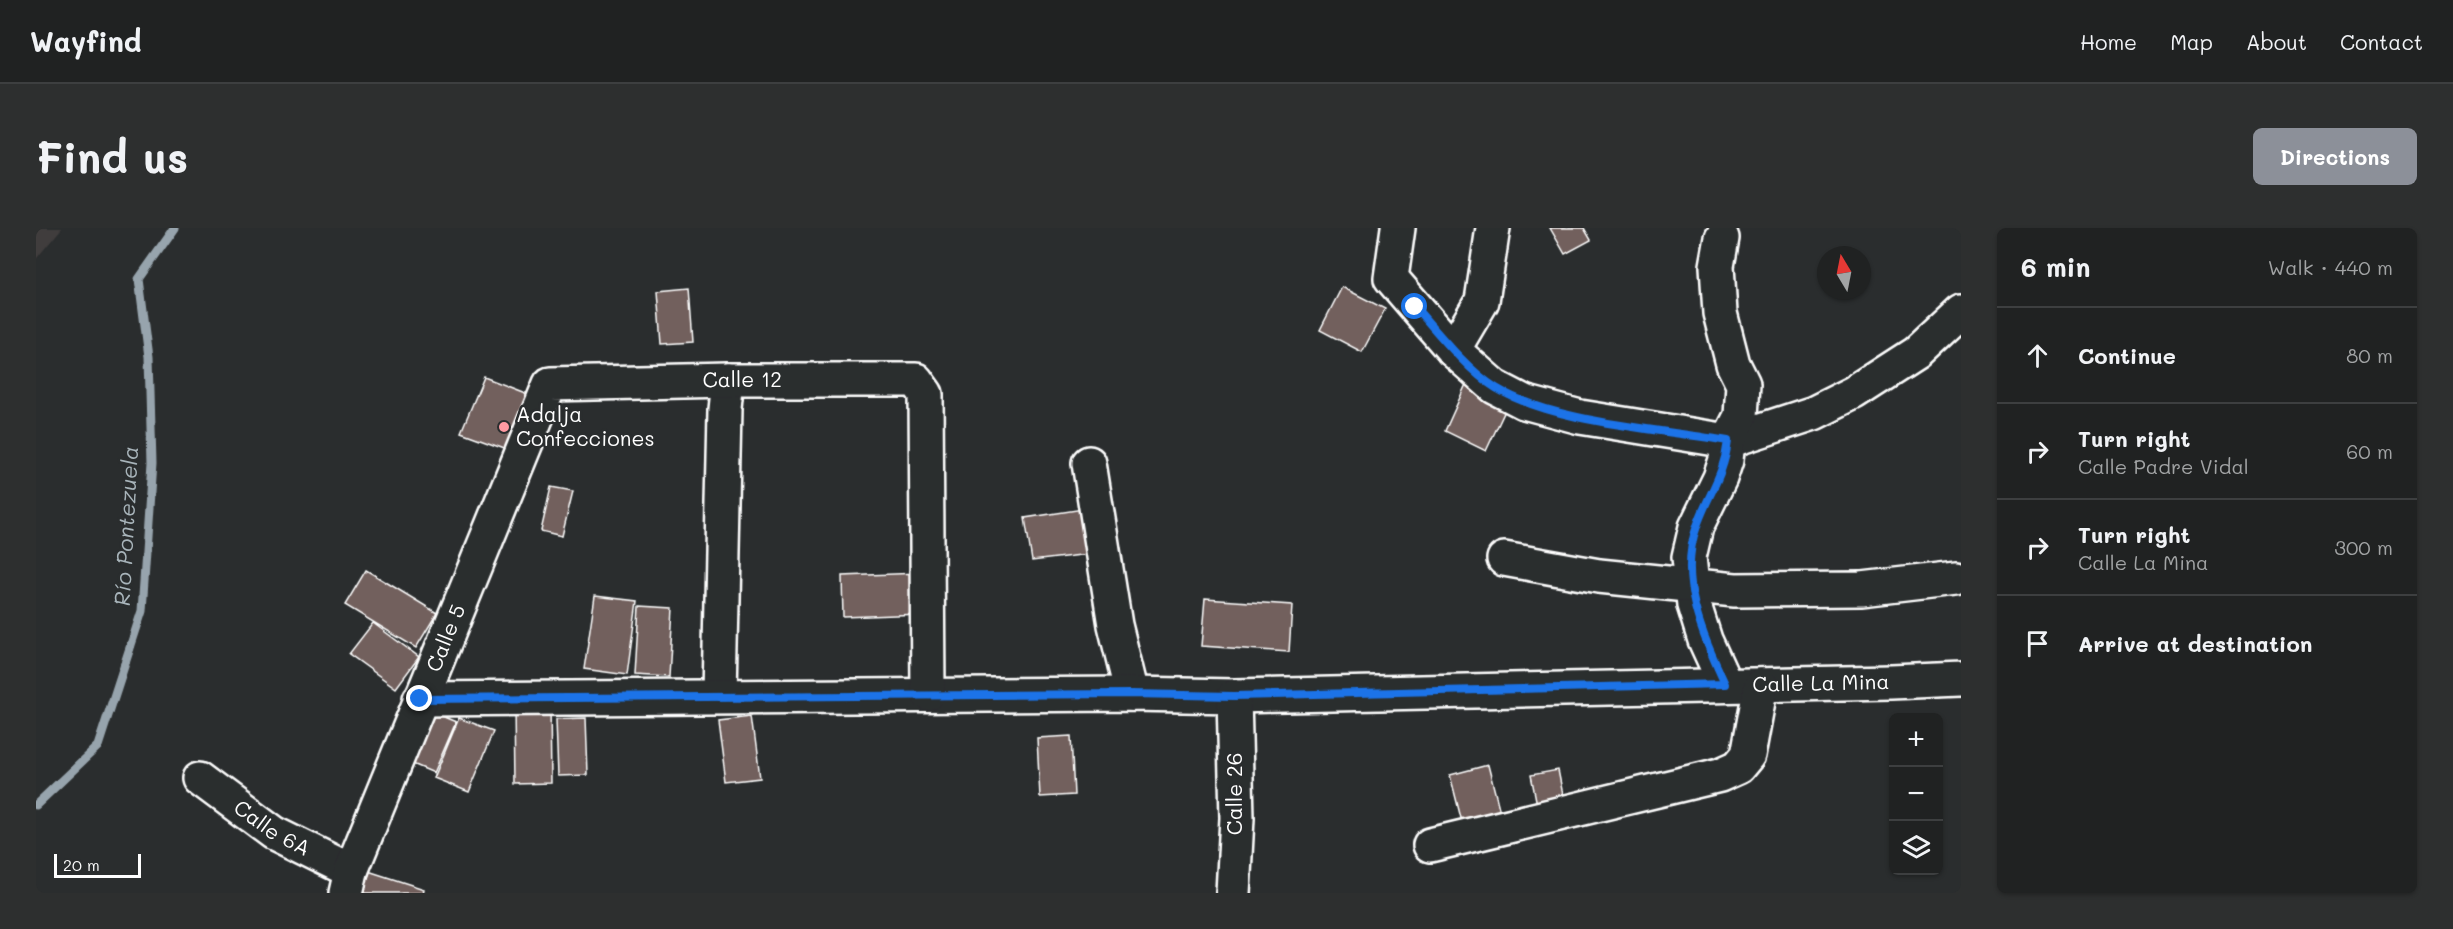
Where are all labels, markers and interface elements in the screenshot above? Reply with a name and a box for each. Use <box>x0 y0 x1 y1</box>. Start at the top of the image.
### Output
text: Wayfind <box>30 23 141 59</box>
text: Home <box>2080 28 2137 55</box>
text: Map <box>2170 28 2213 55</box>
text: About <box>2246 28 2307 55</box>
text: Contact <box>2340 28 2423 55</box>
button: Directions <box>2253 128 2417 185</box>
text: Find us <box>36 129 188 184</box>
north arrow <box>1817 246 1871 300</box>
text: 6 min <box>2021 250 2090 284</box>
text: Walk · 440 m <box>2268 254 2393 280</box>
route start <box>1401 293 1427 319</box>
icon: ahead <box>2021 339 2054 372</box>
text: Continue <box>2078 341 2176 370</box>
text: 80 m <box>2346 342 2393 368</box>
street label: Calle 12 <box>702 365 782 393</box>
place label: Adalja Confecciones <box>516 400 655 451</box>
marker: Adalja Confecciones <box>497 420 511 434</box>
text: Turn right <box>2078 424 2190 453</box>
icon: right <box>2021 435 2054 468</box>
text: 60 m <box>2346 438 2393 464</box>
water label: Río Pontezuela <box>107 445 144 607</box>
text: Calle Padre Vidal <box>2078 453 2249 479</box>
text: Turn right <box>2078 520 2190 549</box>
icon: right <box>2021 531 2054 564</box>
text: 300 m <box>2334 534 2393 560</box>
text: Calle La Mina <box>2078 549 2209 575</box>
street label: Calle 5 <box>419 600 471 675</box>
icon: arrive <box>2021 627 2054 660</box>
text: Arrive at destination <box>2078 629 2313 658</box>
street label: Calle La Mina <box>1752 667 1890 697</box>
route end <box>406 685 432 711</box>
map controls <box>1889 713 1943 875</box>
button: + <box>1889 713 1943 767</box>
street label: Calle 26 <box>1220 753 1247 835</box>
button: − <box>1889 767 1943 821</box>
street label: Calle 6A <box>229 793 315 861</box>
button: layers <box>1889 821 1943 875</box>
scale bar <box>54 851 141 878</box>
text: 20 m <box>63 854 100 875</box>

